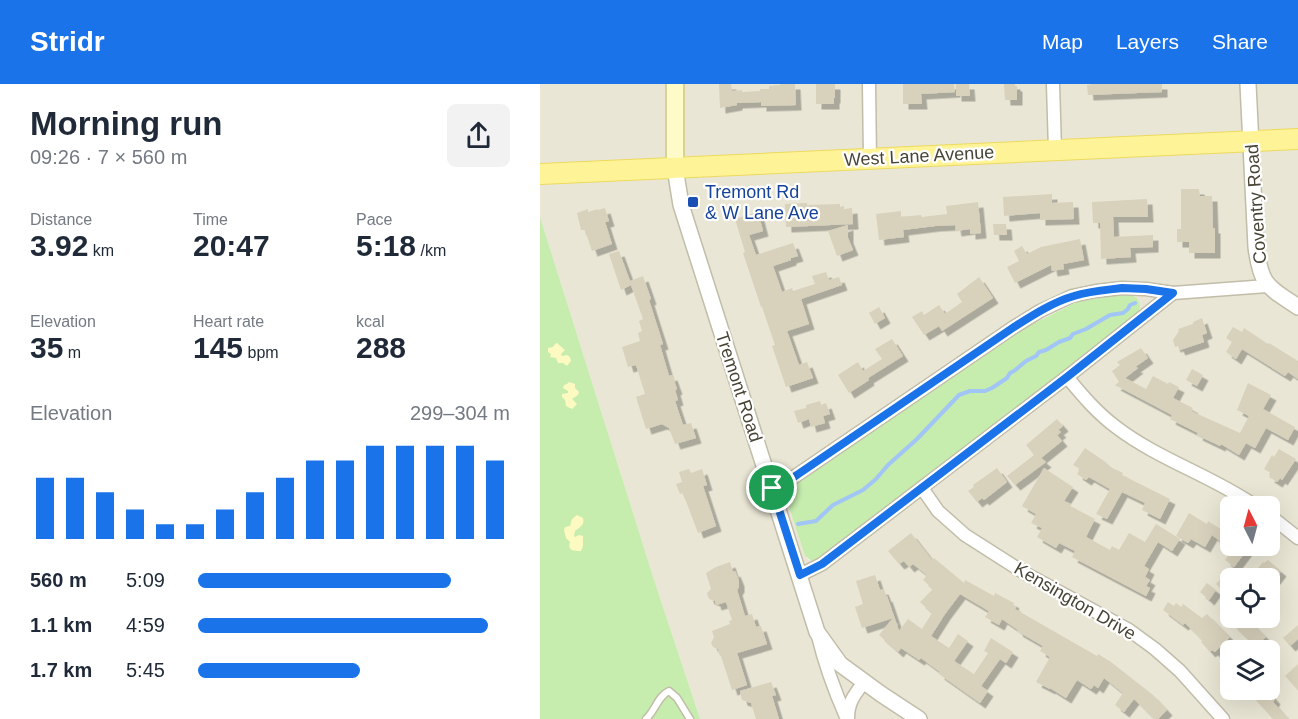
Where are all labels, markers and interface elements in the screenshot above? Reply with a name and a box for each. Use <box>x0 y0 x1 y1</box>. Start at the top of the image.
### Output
text: Stridr <box>30 26 105 57</box>
text: Map <box>1042 30 1083 53</box>
text: Layers <box>1116 30 1179 53</box>
text: Share <box>1212 30 1268 53</box>
button: share <box>447 104 510 167</box>
text: Morning run <box>30 105 222 142</box>
street label: West Lane Avenue <box>843 142 995 170</box>
street label: Coventry Road <box>1242 143 1270 265</box>
text: 09:26 · 7 × 560 m <box>30 146 187 168</box>
place label: Tremont Rd & W Lane Ave <box>705 182 819 223</box>
marker: Tremont Rd & W Lane Ave <box>686 195 700 209</box>
text: Distance <box>30 211 92 228</box>
text: Time <box>193 211 228 228</box>
text: Pace <box>356 211 392 228</box>
text: 3.92 <box>30 229 88 262</box>
text: 20:47 <box>193 229 270 262</box>
text: 5:18 <box>356 229 416 262</box>
text: km <box>88 242 114 259</box>
text: /km <box>416 242 446 259</box>
text: Elevation <box>30 313 96 330</box>
text: Heart rate <box>193 313 264 330</box>
text: kcal <box>356 313 384 330</box>
street label: Tremont Road <box>712 330 766 444</box>
text: 35 <box>30 331 63 364</box>
text: 145 <box>193 331 243 364</box>
text: 288 <box>356 331 406 364</box>
text: m <box>63 344 81 361</box>
text: bpm <box>243 344 279 361</box>
text: Elevation <box>30 402 112 424</box>
text: 299–304 m <box>410 402 510 424</box>
pin <box>746 462 797 513</box>
icon: arrive <box>755 471 788 504</box>
north arrow <box>1220 496 1280 556</box>
map controls <box>1220 496 1280 700</box>
street label: Kensington Drive <box>1011 558 1139 644</box>
button: locate <box>1220 568 1280 628</box>
text: 560 m <box>30 569 87 591</box>
text: 5:09 <box>126 569 165 591</box>
text: 1.1 km <box>30 614 92 636</box>
text: 4:59 <box>126 614 165 636</box>
button: layers <box>1220 640 1280 700</box>
text: 1.7 km <box>30 659 92 681</box>
text: 5:45 <box>126 659 165 681</box>

